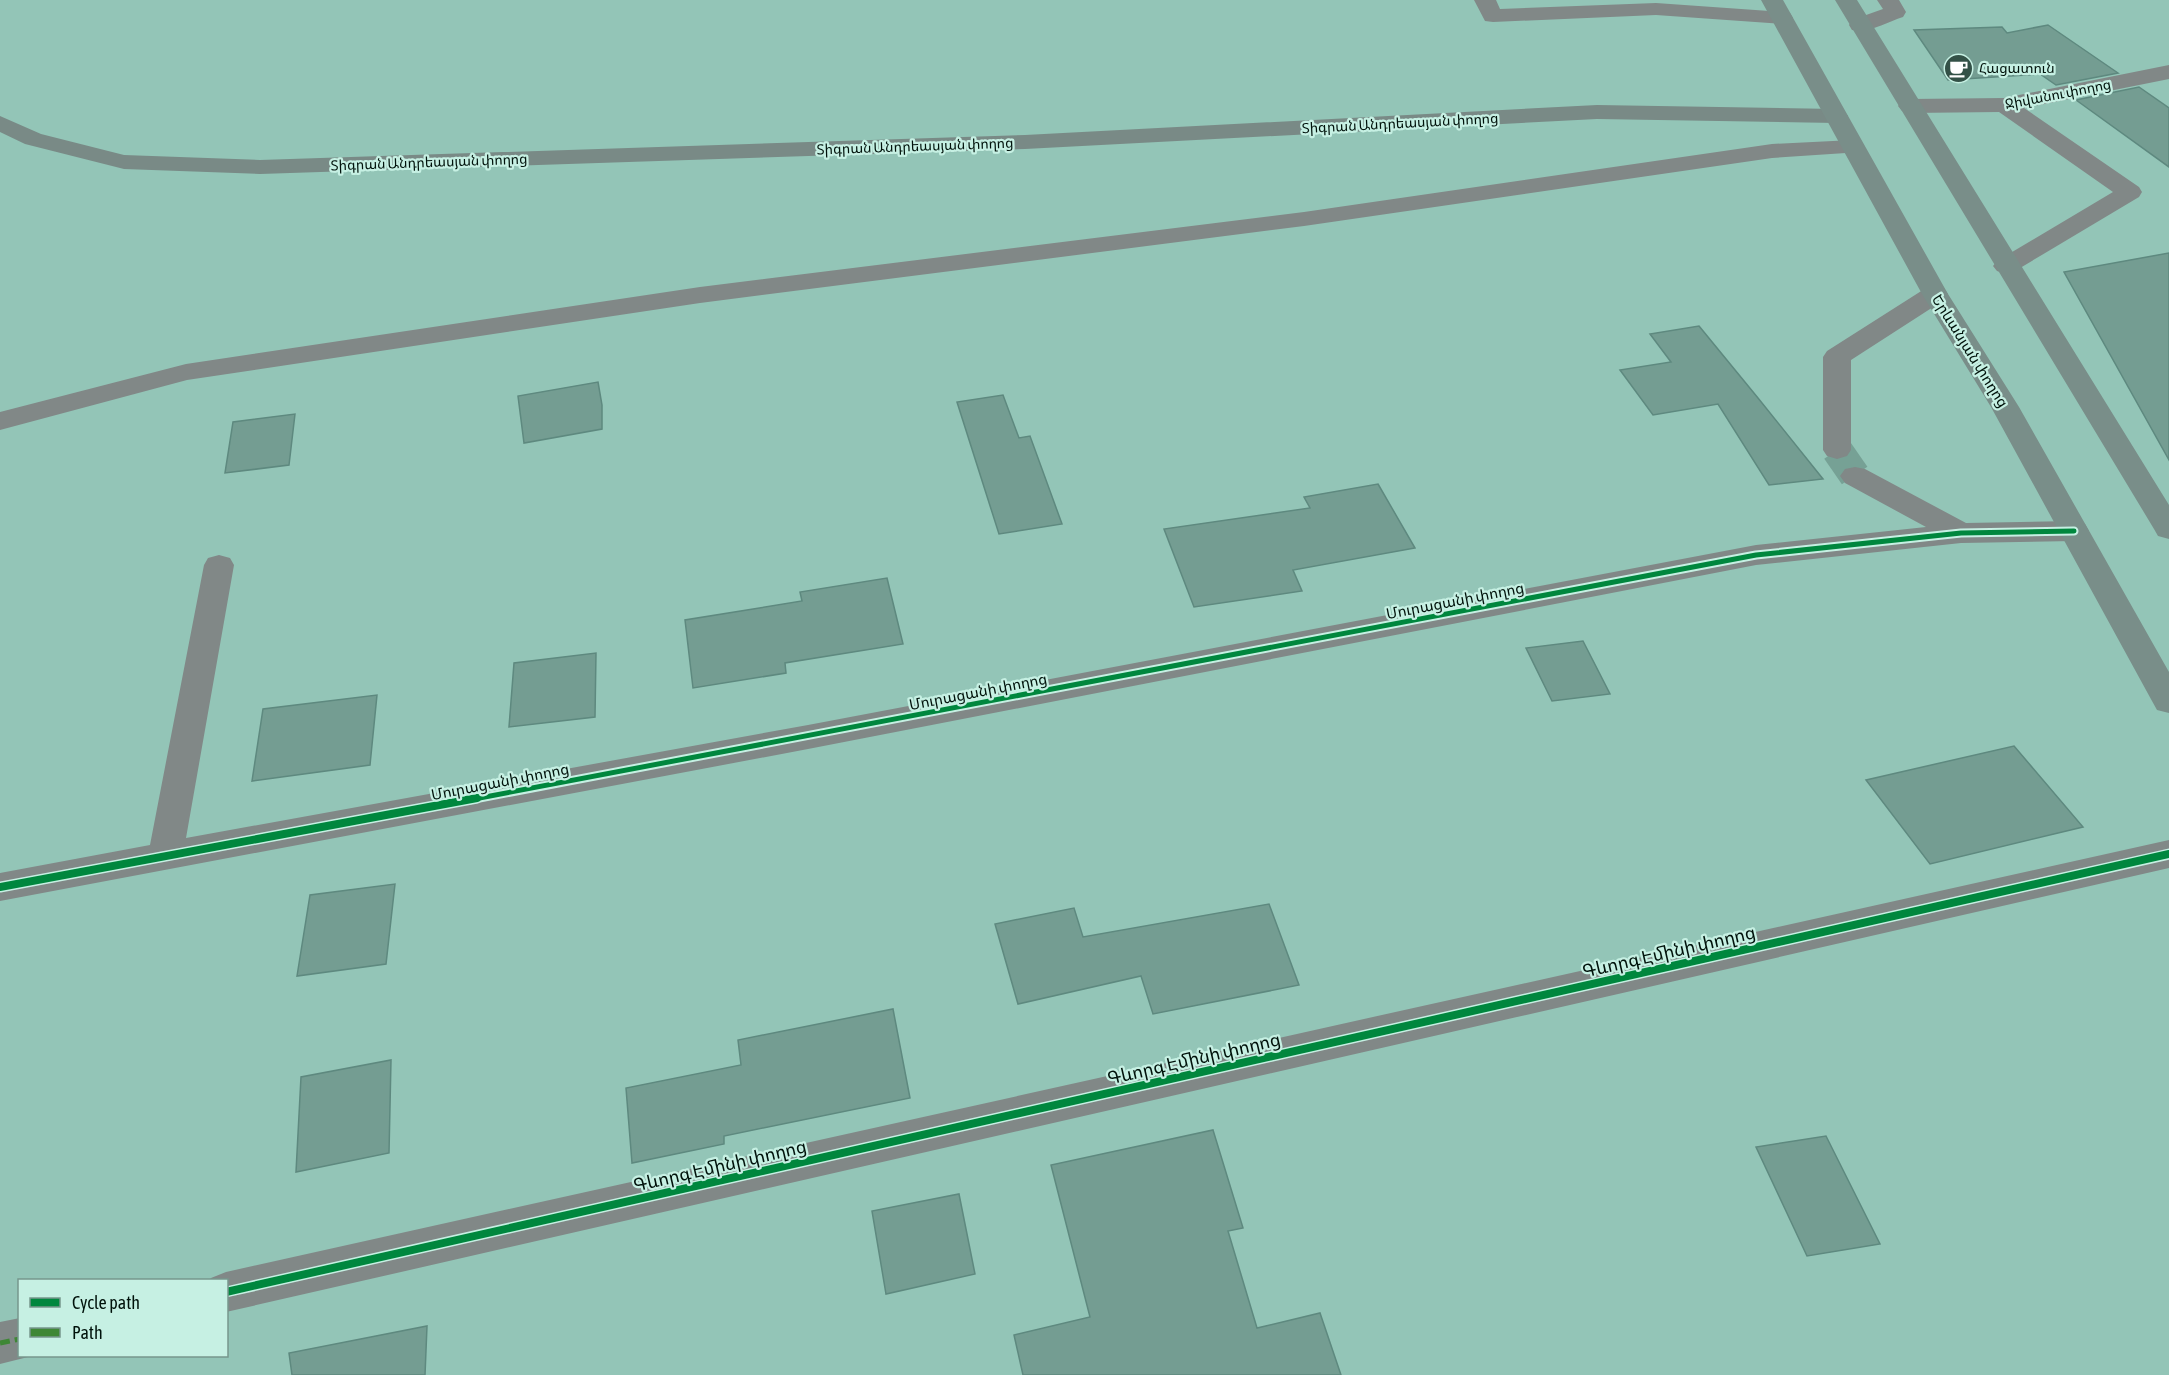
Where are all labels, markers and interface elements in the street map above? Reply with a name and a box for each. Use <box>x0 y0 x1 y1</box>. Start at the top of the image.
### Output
cafe icon: Հացատուն <box>1942 52 1974 84</box>
place label: Հացատուն <box>1979 60 2055 76</box>
street label: Ջիվանու փողոց <box>2004 76 2112 112</box>
street label: Տիգրան Անդրեասյան փողոց <box>1301 110 1499 136</box>
street label: Տիգրան Անդրեասյան փողոց <box>816 135 1014 157</box>
street label: Տիգրան Անդրեասյան փողոց <box>330 151 528 173</box>
street label: Երևանյան փողոց <box>1928 291 2012 411</box>
street label: Մուրացանի փողոց <box>1384 579 1526 623</box>
street label: Մուրացանի փողոց <box>907 670 1049 714</box>
street label: Մուրացանի փողոց <box>429 760 571 804</box>
street label: Գևորգ Էմինի փողոց <box>1580 921 1757 982</box>
street label: Գևորգ Էմինի փողոց <box>1105 1028 1282 1089</box>
street label: Գևորգ Էմինի փողոց <box>631 1135 808 1196</box>
legend <box>18 1279 228 1357</box>
text: Cycle path <box>72 1292 140 1313</box>
text: Path <box>72 1322 103 1343</box>

